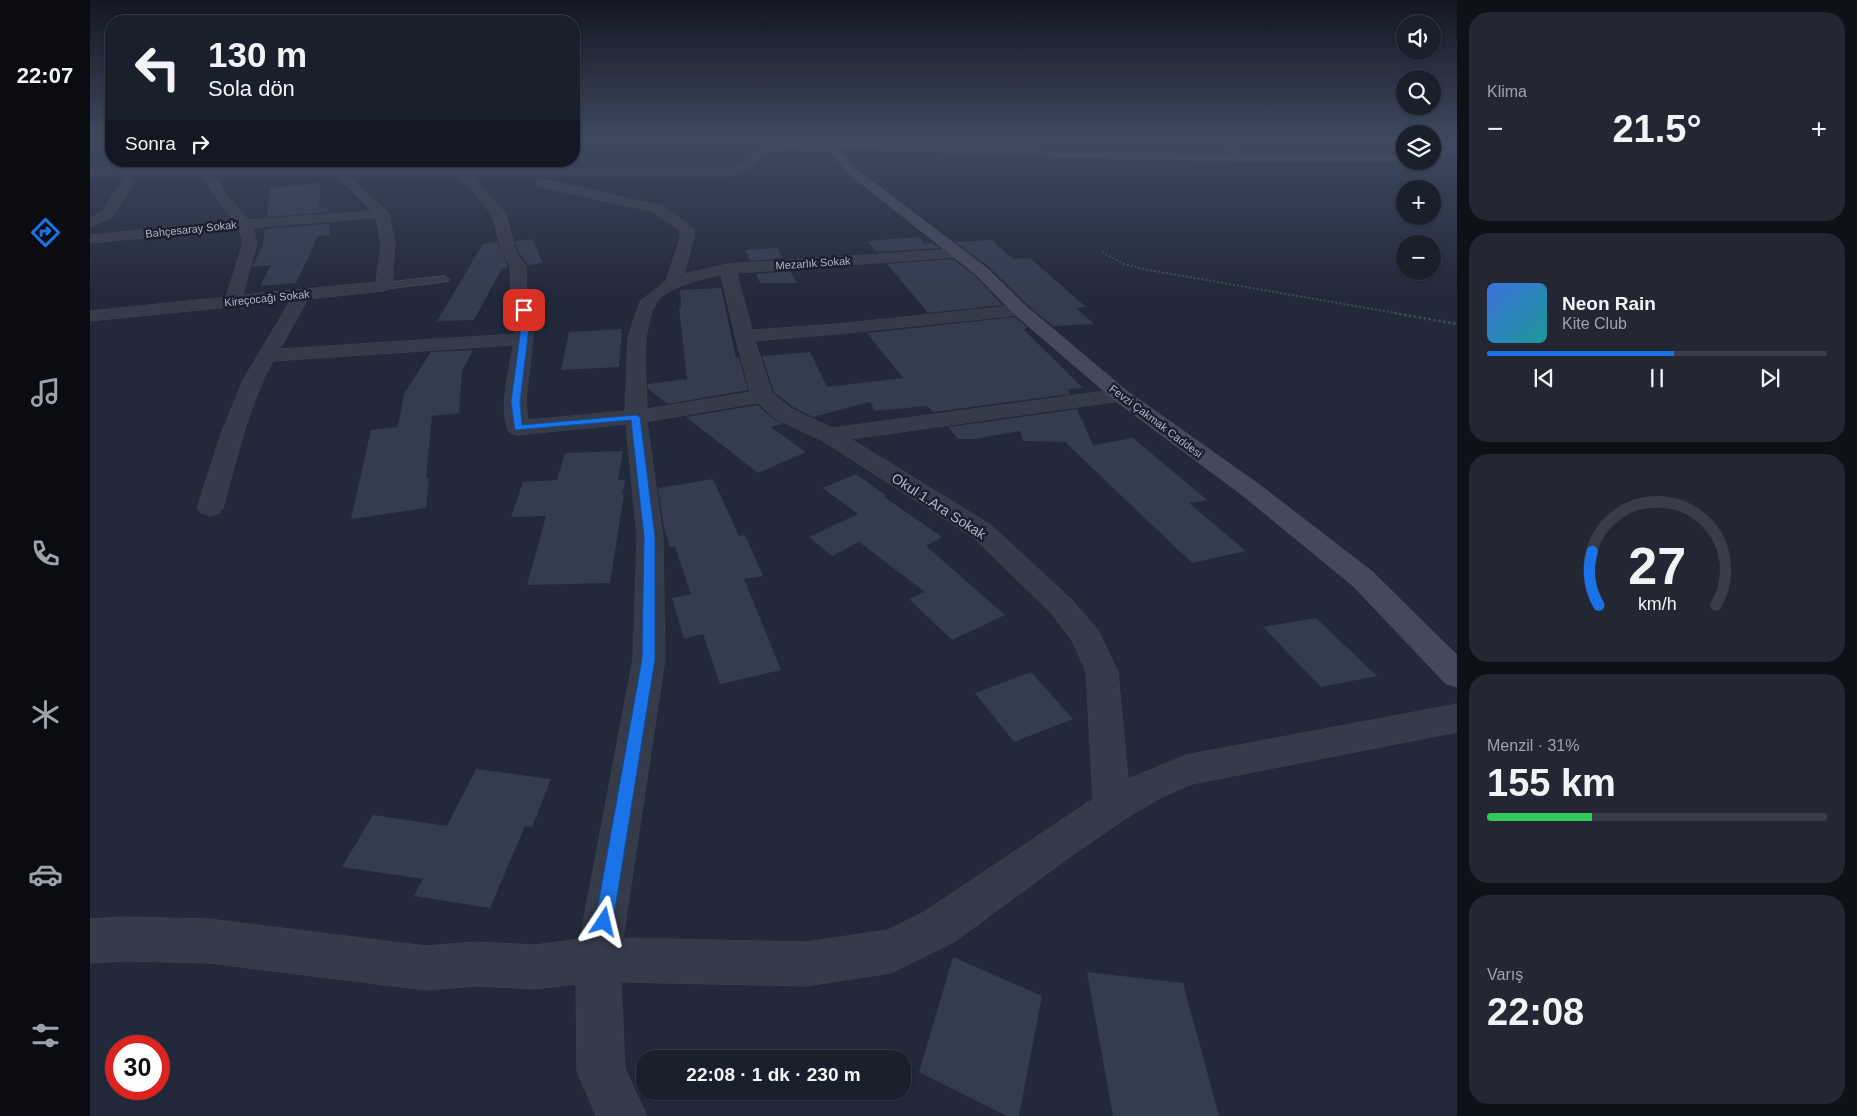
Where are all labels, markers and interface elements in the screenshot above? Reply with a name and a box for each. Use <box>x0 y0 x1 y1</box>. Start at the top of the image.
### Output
map controls <box>1396 15 1441 280</box>
button: sound <box>1396 15 1441 60</box>
icon: left <box>125 35 190 100</box>
text: 130 m <box>208 35 307 74</box>
text: 22:07 <box>17 63 73 88</box>
button: search <box>1396 70 1441 115</box>
text: Sola dön <box>208 76 295 101</box>
text: Klima <box>1487 83 1527 100</box>
text: 21.5° <box>1612 108 1702 150</box>
text: − <box>1487 113 1503 144</box>
text: + <box>1811 113 1827 144</box>
button: layers <box>1396 125 1441 170</box>
icon: right <box>186 130 214 158</box>
text: Sonra <box>125 133 176 154</box>
button: + <box>1396 180 1441 225</box>
icon: directions <box>28 215 63 250</box>
street label: Bahçesaray Sokak <box>145 218 238 240</box>
button: − <box>1396 235 1441 280</box>
street label: Mezarlık Sokak <box>775 254 851 272</box>
street label: Kireçocağı Sokak <box>224 288 311 308</box>
pin <box>503 289 545 331</box>
text: Neon Rain <box>1562 293 1656 314</box>
icon: arrive <box>510 296 538 324</box>
text: Kite Club <box>1562 315 1627 332</box>
icon: previous <box>1530 364 1558 392</box>
icon: pause <box>1643 364 1671 392</box>
icon: next <box>1756 364 1784 392</box>
icon: music <box>28 375 63 410</box>
street label: Fevzi Çakmak Caddesi <box>1107 382 1205 460</box>
street label: Okul 1.Ara Sokak <box>889 470 990 543</box>
icon: phone <box>28 536 63 571</box>
text: 27 <box>1628 537 1686 595</box>
text: km/h <box>1638 594 1676 614</box>
icon: climate <box>28 697 63 732</box>
text: Menzil · 31% <box>1487 737 1579 754</box>
text: 155 km <box>1487 762 1616 804</box>
icon: car <box>28 857 63 892</box>
position arrow <box>577 895 629 947</box>
text: Varış <box>1487 966 1523 983</box>
text: 22:08 <box>1487 991 1584 1033</box>
icon: filters <box>28 1018 63 1053</box>
speed limit sign: 30 <box>105 1035 170 1100</box>
text: 22:08 · 1 dk · 230 m <box>686 1064 861 1085</box>

